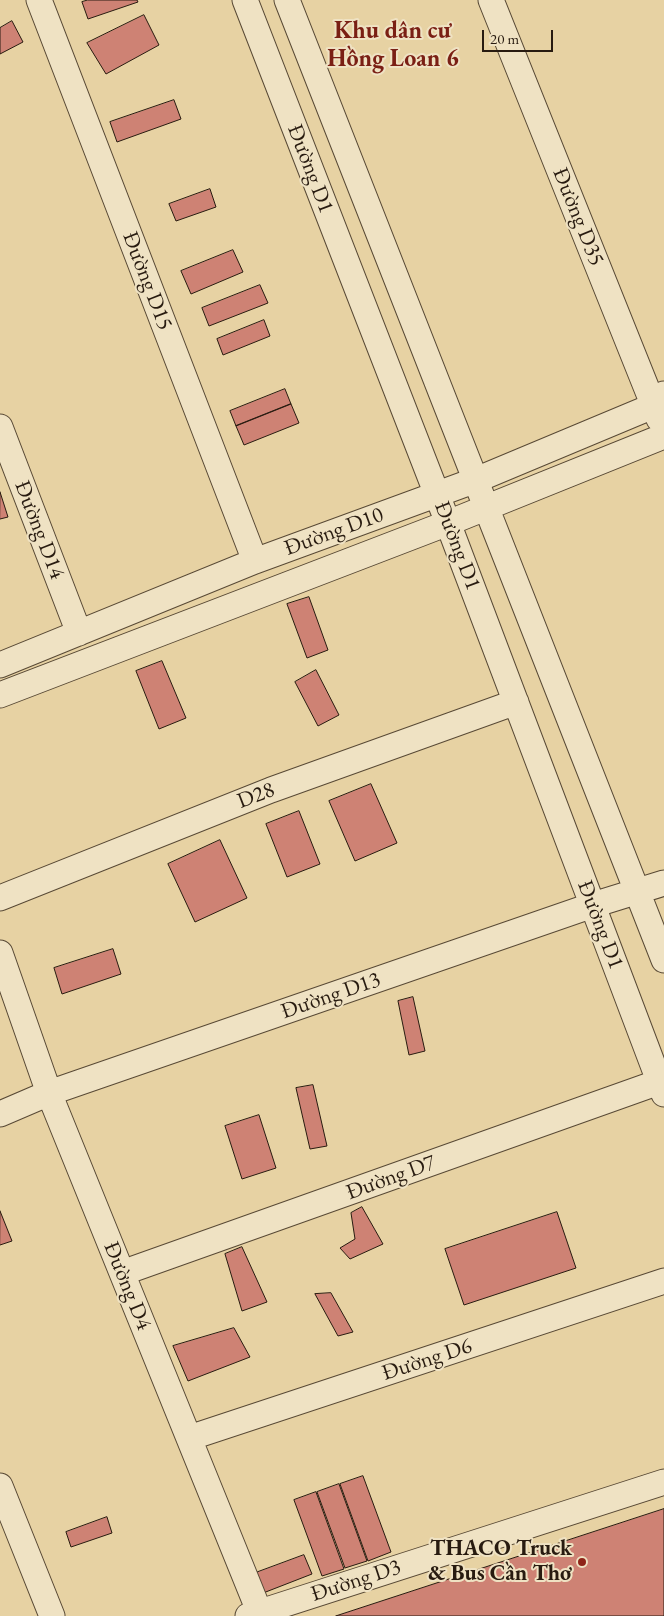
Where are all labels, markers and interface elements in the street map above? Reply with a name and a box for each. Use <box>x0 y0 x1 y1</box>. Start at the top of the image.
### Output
district label: Khu dân cư Hồng Loan 6 <box>327 17 459 73</box>
scale bar <box>484 20 555 52</box>
text: 20 m <box>490 29 519 48</box>
street label: Đường D1 <box>281 121 339 217</box>
street label: Đường D35 <box>546 164 610 270</box>
street label: Đường D15 <box>116 228 178 334</box>
street label: Đường D14 <box>8 477 70 583</box>
street label: Đường D1 <box>428 498 486 594</box>
street label: Đường D10 <box>281 502 387 562</box>
street label: D28 <box>234 777 278 815</box>
street label: Đường D1 <box>571 877 629 973</box>
street label: Đường D13 <box>278 967 384 1025</box>
street label: Đường D7 <box>343 1150 439 1206</box>
street label: Đường D4 <box>97 1238 157 1334</box>
street label: Đường D6 <box>379 1333 475 1387</box>
place label: THACO Truck & Bus Cần Thơ <box>428 1536 572 1588</box>
street label: Đường D3 <box>308 1554 404 1608</box>
marker: THACO Truck & Bus Cần Thơ <box>576 1556 588 1568</box>

